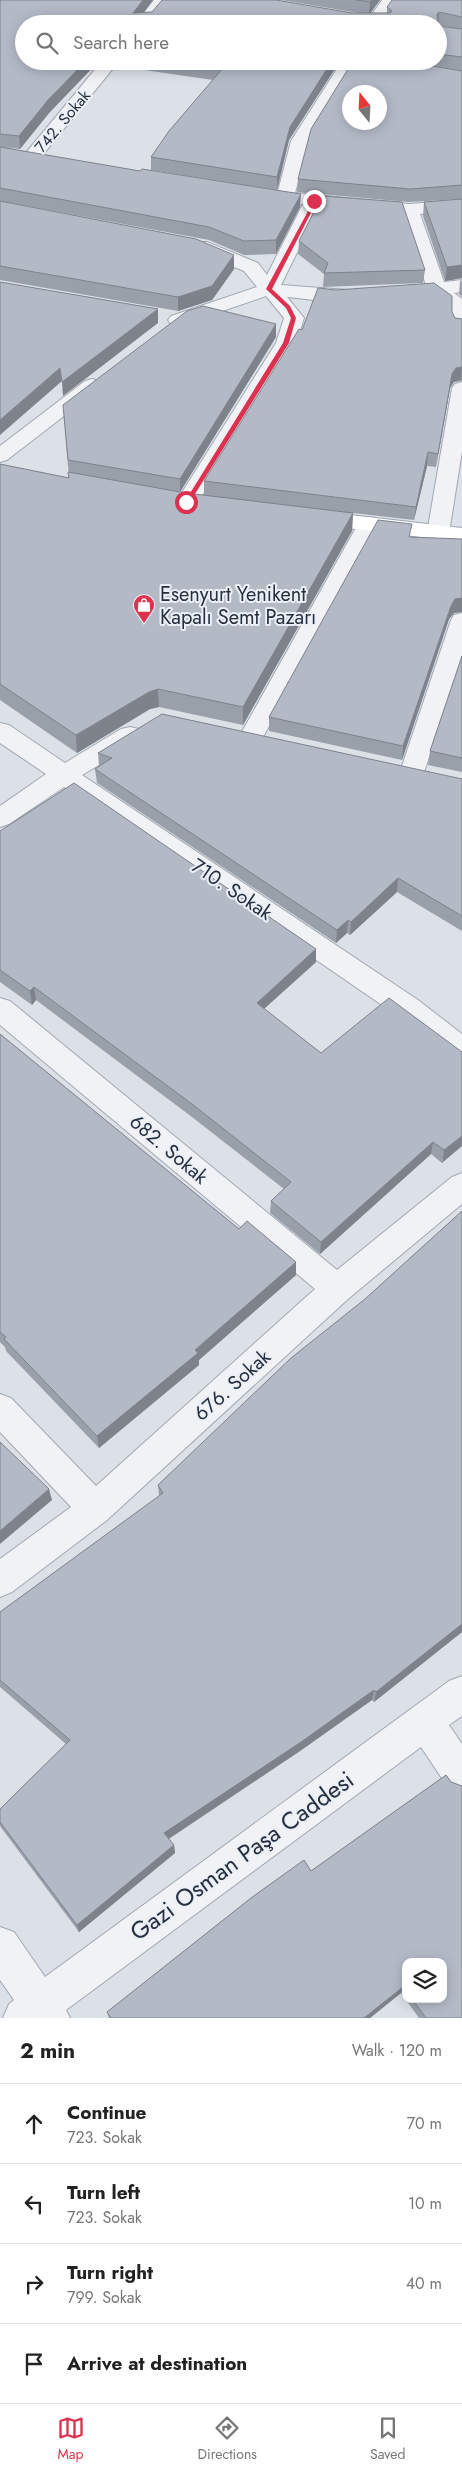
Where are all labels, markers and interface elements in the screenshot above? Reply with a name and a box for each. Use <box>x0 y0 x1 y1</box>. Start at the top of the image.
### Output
search box <box>15 15 447 70</box>
icon: search <box>33 29 61 57</box>
text: Search here <box>73 29 169 56</box>
street label: 742. Sokak <box>29 84 96 158</box>
north arrow <box>342 85 387 130</box>
route end <box>303 190 326 213</box>
route start <box>175 491 198 514</box>
place label: Esenyurt Yenikent Kapalı Semt Pazarı <box>160 580 316 632</box>
shop icon: Esenyurt Yenikent Kapalı Semt Pazarı <box>132 593 156 624</box>
street label: 710. Sokak <box>185 852 278 927</box>
street label: 682. Sokak <box>123 1108 215 1191</box>
street label: 676. Sokak <box>187 1343 277 1428</box>
street label: Gazi Osman Paşa Caddesi <box>122 1762 361 1949</box>
map controls <box>402 1958 447 2003</box>
button: layers <box>402 1958 447 2003</box>
text: 2 min <box>20 2036 75 2066</box>
text: Walk · 120 m <box>352 2039 442 2062</box>
text: Continue <box>67 2099 146 2126</box>
icon: ahead <box>20 2110 48 2138</box>
text: 70 m <box>407 2112 442 2135</box>
text: 723. Sokak <box>67 2126 142 2149</box>
text: Turn left <box>67 2179 140 2206</box>
icon: left <box>20 2190 48 2218</box>
text: 10 m <box>408 2192 442 2215</box>
text: 723. Sokak <box>67 2206 142 2229</box>
text: Turn right <box>67 2259 153 2286</box>
icon: right <box>20 2270 48 2298</box>
text: 40 m <box>406 2272 442 2295</box>
text: 799. Sokak <box>67 2286 142 2309</box>
icon: arrive <box>20 2350 48 2378</box>
text: Arrive at destination <box>67 2350 247 2377</box>
tab: Map <box>57 2414 85 2464</box>
tab: Directions <box>198 2414 257 2464</box>
tab: Saved <box>370 2414 405 2464</box>

